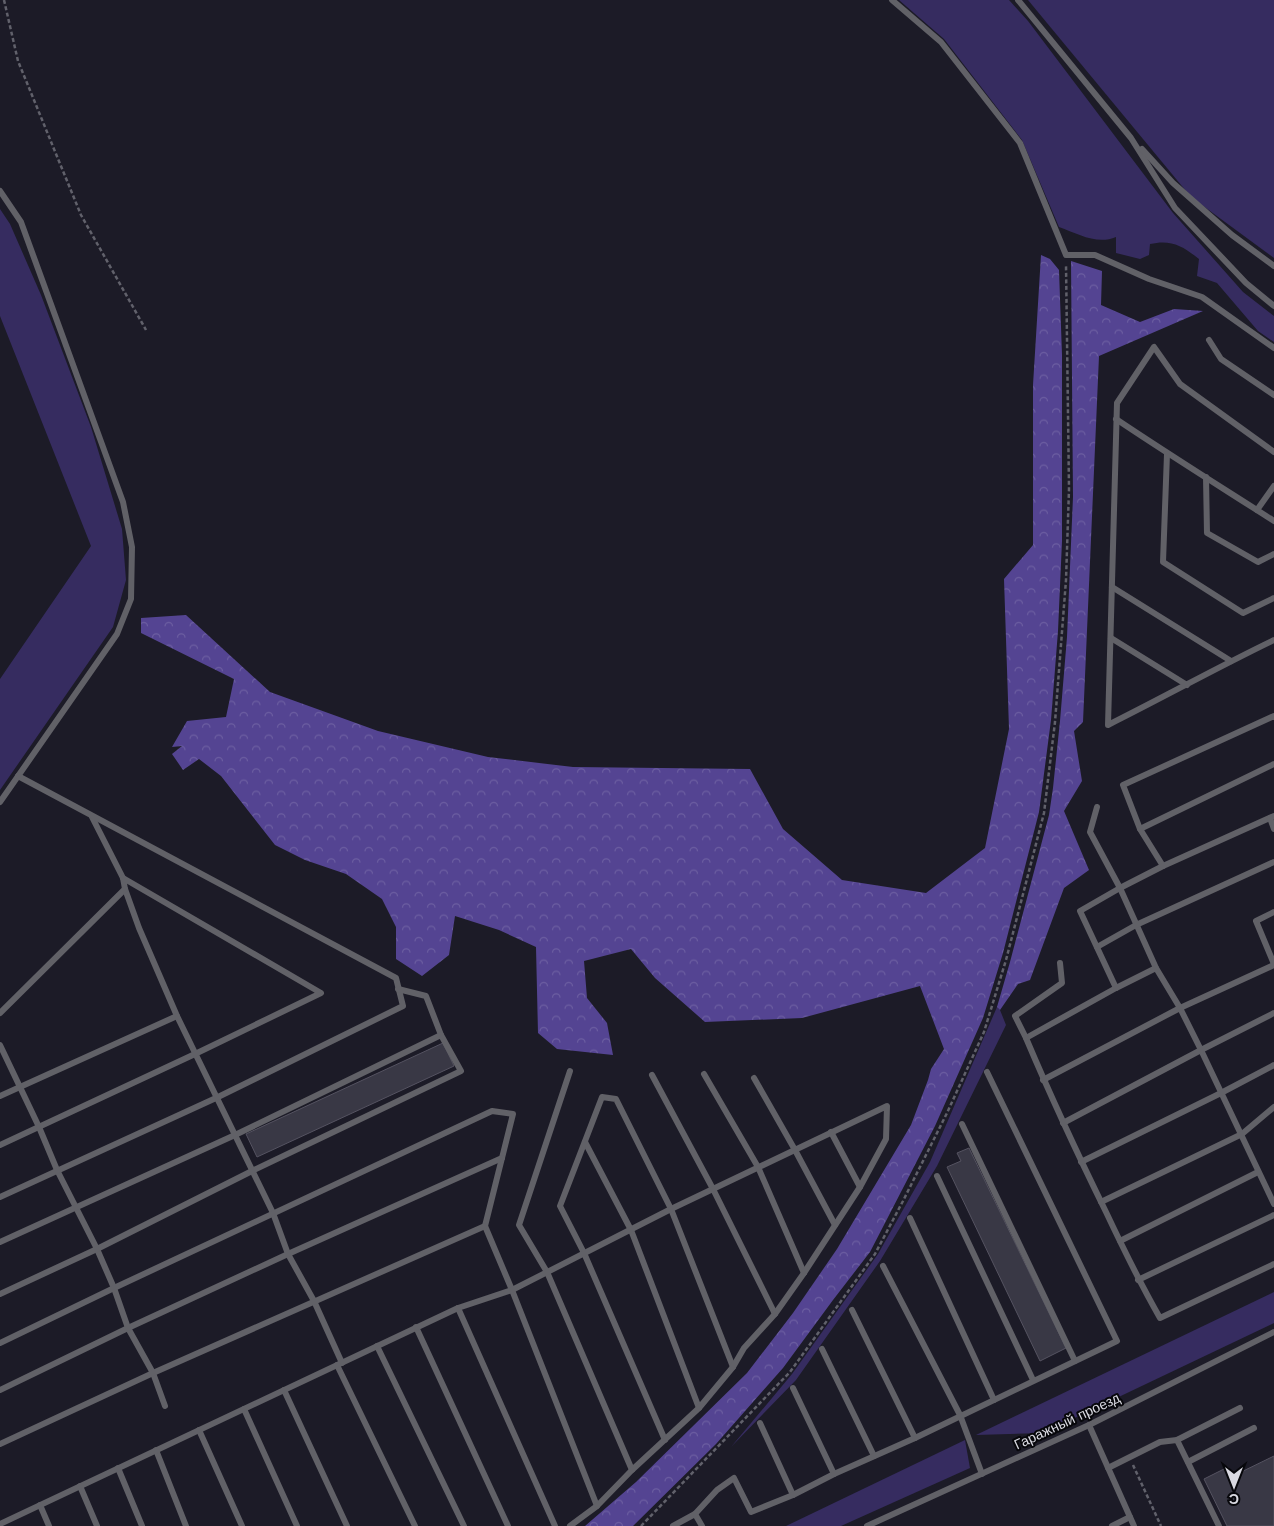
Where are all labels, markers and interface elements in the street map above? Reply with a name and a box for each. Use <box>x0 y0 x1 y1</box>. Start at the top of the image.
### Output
street label: Гаражный проезд <box>1012 1389 1122 1453</box>
north arrow <box>1209 1461 1259 1511</box>
text: С <box>1229 1491 1239 1507</box>

